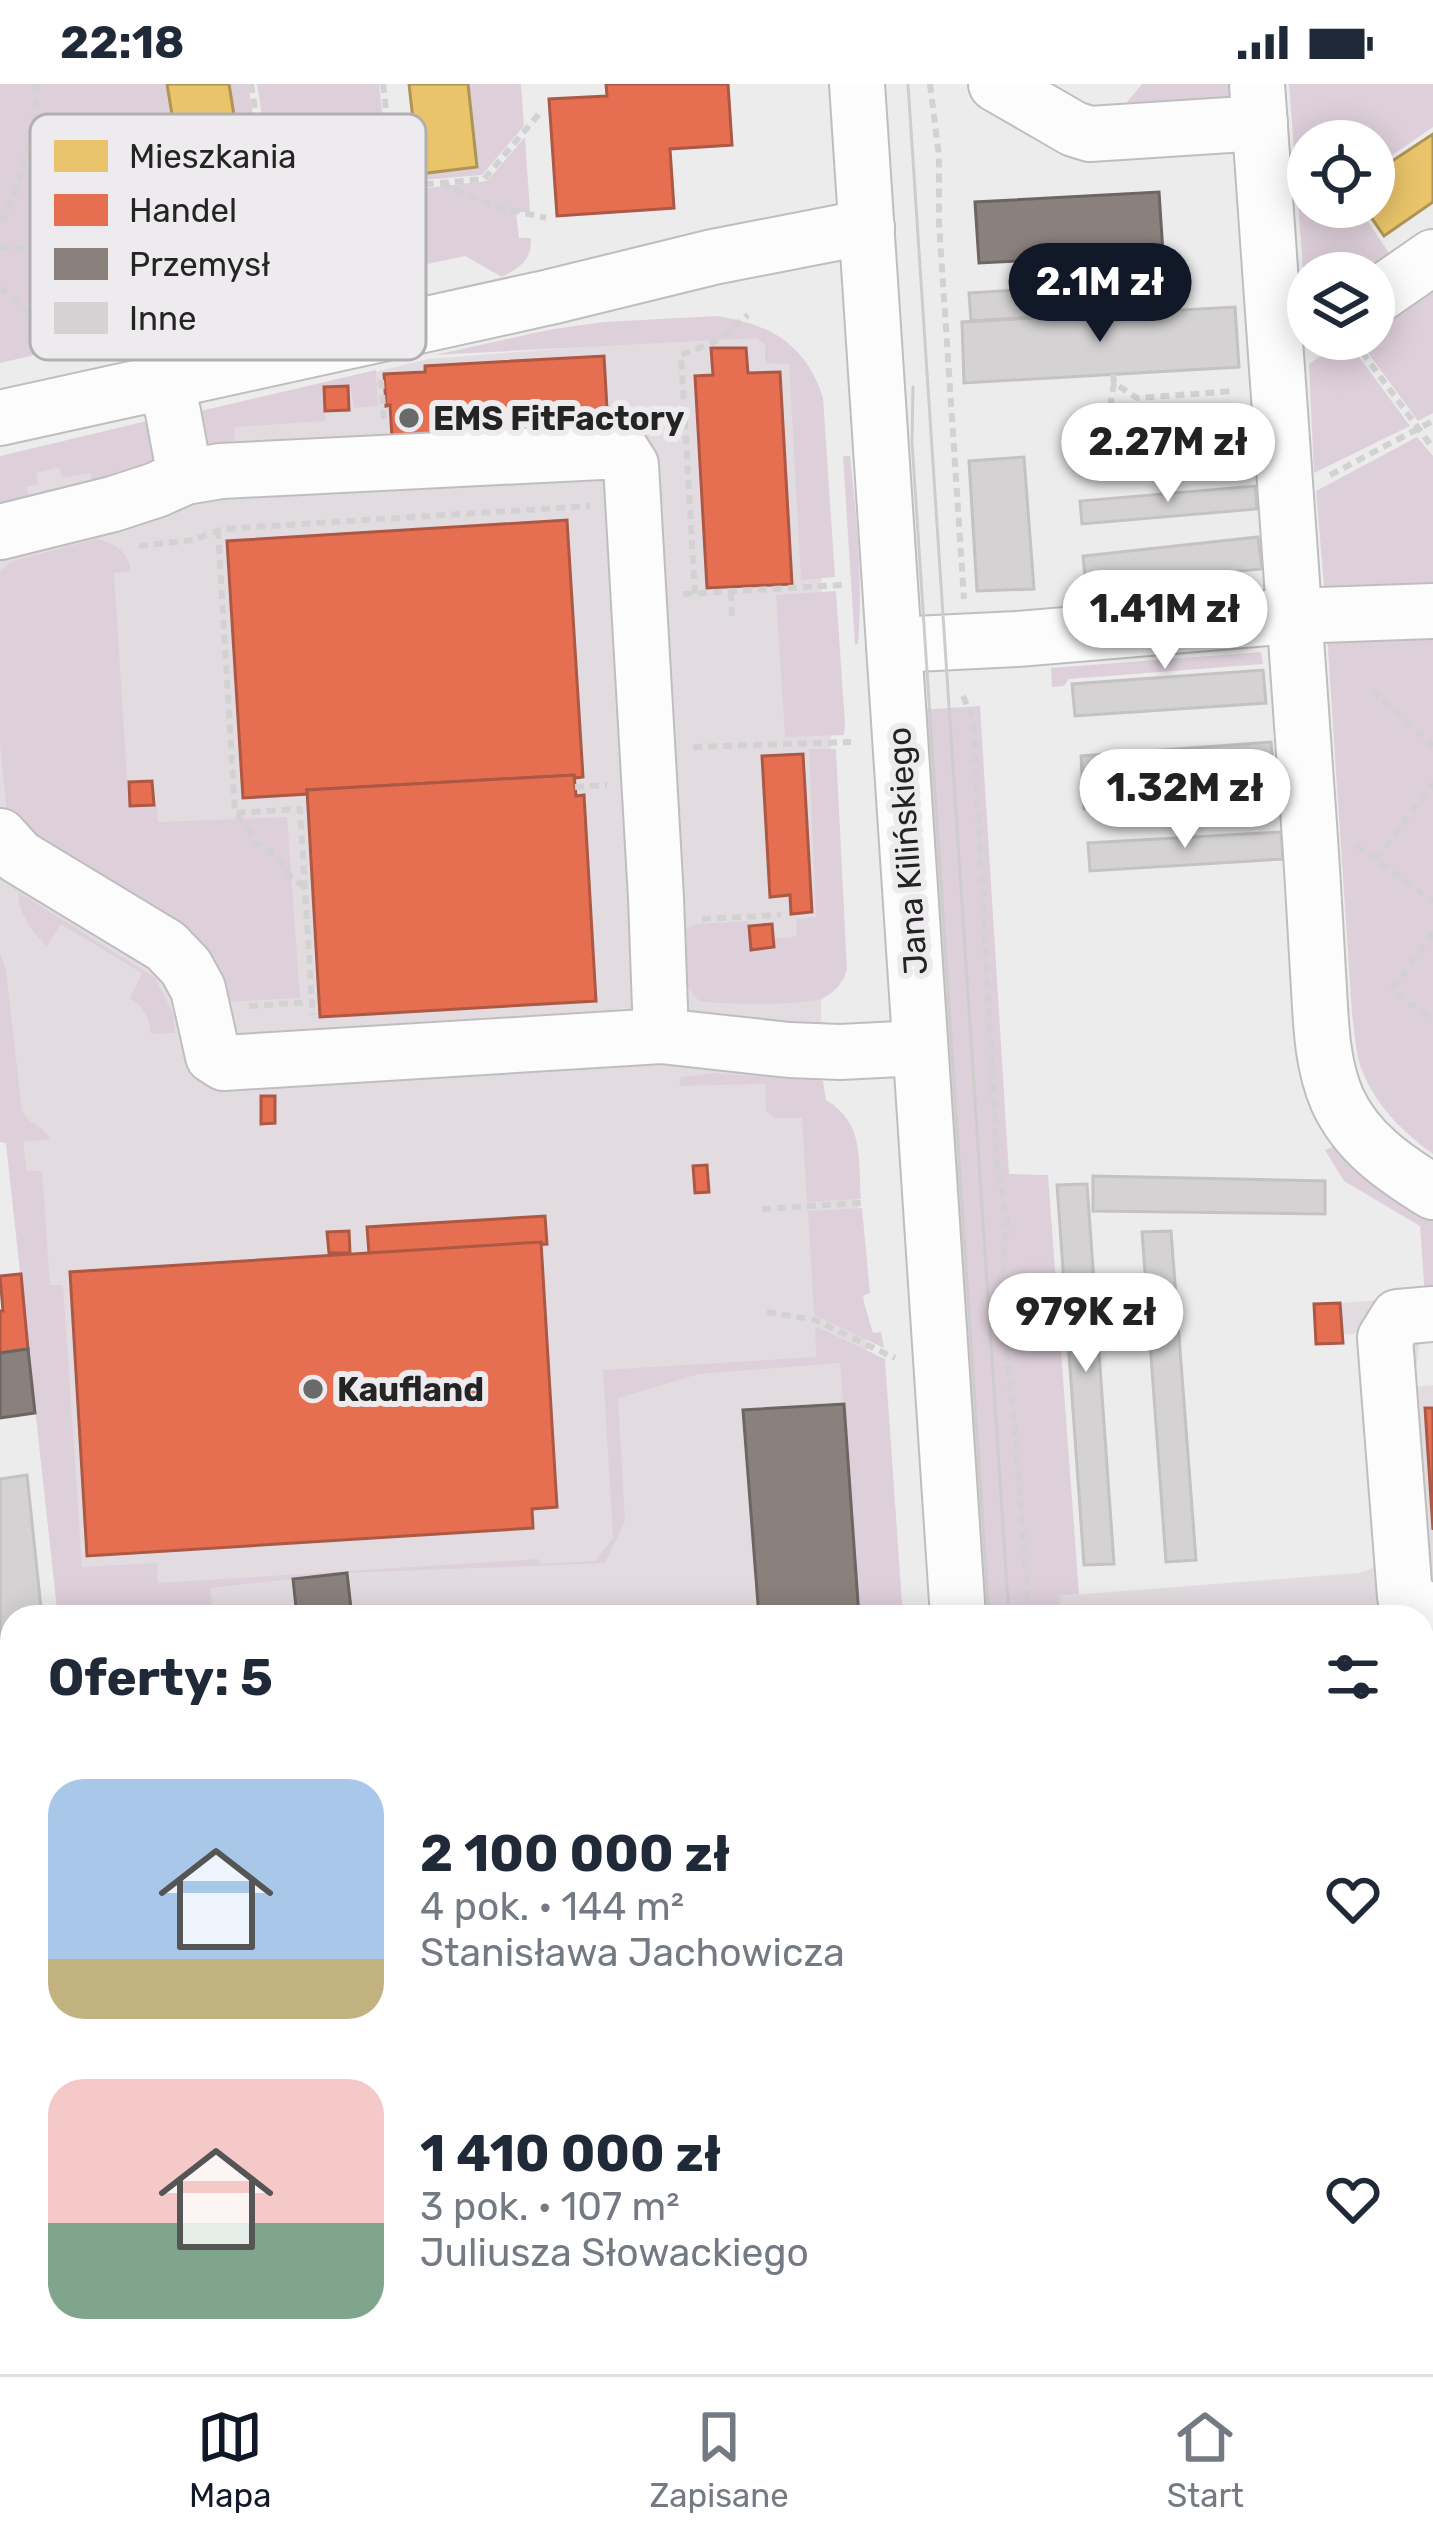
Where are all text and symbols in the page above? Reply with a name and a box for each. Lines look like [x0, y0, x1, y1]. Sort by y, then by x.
text: 22:18 [60, 16, 184, 69]
legend [30, 114, 426, 360]
map controls [1287, 120, 1395, 360]
button: locate [1287, 120, 1395, 228]
text: Mieszkania [129, 137, 296, 176]
text: Handel [129, 191, 237, 230]
pin: 2.1M zł [989, 243, 1211, 345]
text: Przemysł [129, 245, 270, 284]
button: layers [1287, 252, 1395, 360]
text: 2.1M zł [1036, 259, 1164, 305]
text: Inne [129, 299, 197, 338]
place label: EMS FitFactory [433, 399, 685, 438]
pin: 2.27M zł [1044, 403, 1292, 505]
marker: EMS FitFactory [396, 405, 422, 431]
text: 2.27M zł [1088, 419, 1248, 465]
pin: 1.41M zł [1041, 570, 1289, 672]
text: 1.41M zł [1090, 586, 1240, 632]
street label: Jana Kilińskiego [879, 726, 935, 976]
pin: 1.32M zł [1061, 749, 1309, 851]
text: 1.32M zł [1106, 765, 1264, 811]
pin: 979K zł [975, 1273, 1197, 1375]
text: 979K zł [1015, 1289, 1157, 1335]
place label: Kaufland [337, 1370, 484, 1409]
marker: Kaufland [300, 1376, 326, 1402]
icon: filters [1320, 1644, 1386, 1710]
text: Oferty: 5 [48, 1647, 273, 1708]
text: 2 100 000 zł [420, 1823, 730, 1884]
icon: home [144, 1827, 288, 1971]
icon: heart [1320, 1866, 1386, 1932]
text: 4 pok. · 144 m² [420, 1884, 684, 1930]
text: Stanisława Jachowicza [420, 1930, 845, 1976]
text: 1 410 000 zł [420, 2123, 721, 2184]
icon: home [144, 2127, 288, 2271]
icon: heart [1320, 2166, 1386, 2232]
text: 3 pok. · 107 m² [420, 2184, 680, 2230]
text: Juliusza Słowackiego [420, 2230, 809, 2276]
tab: Mapa [189, 2404, 271, 2515]
tab: Zapisane [650, 2404, 789, 2515]
tab: Start [1167, 2404, 1244, 2515]

